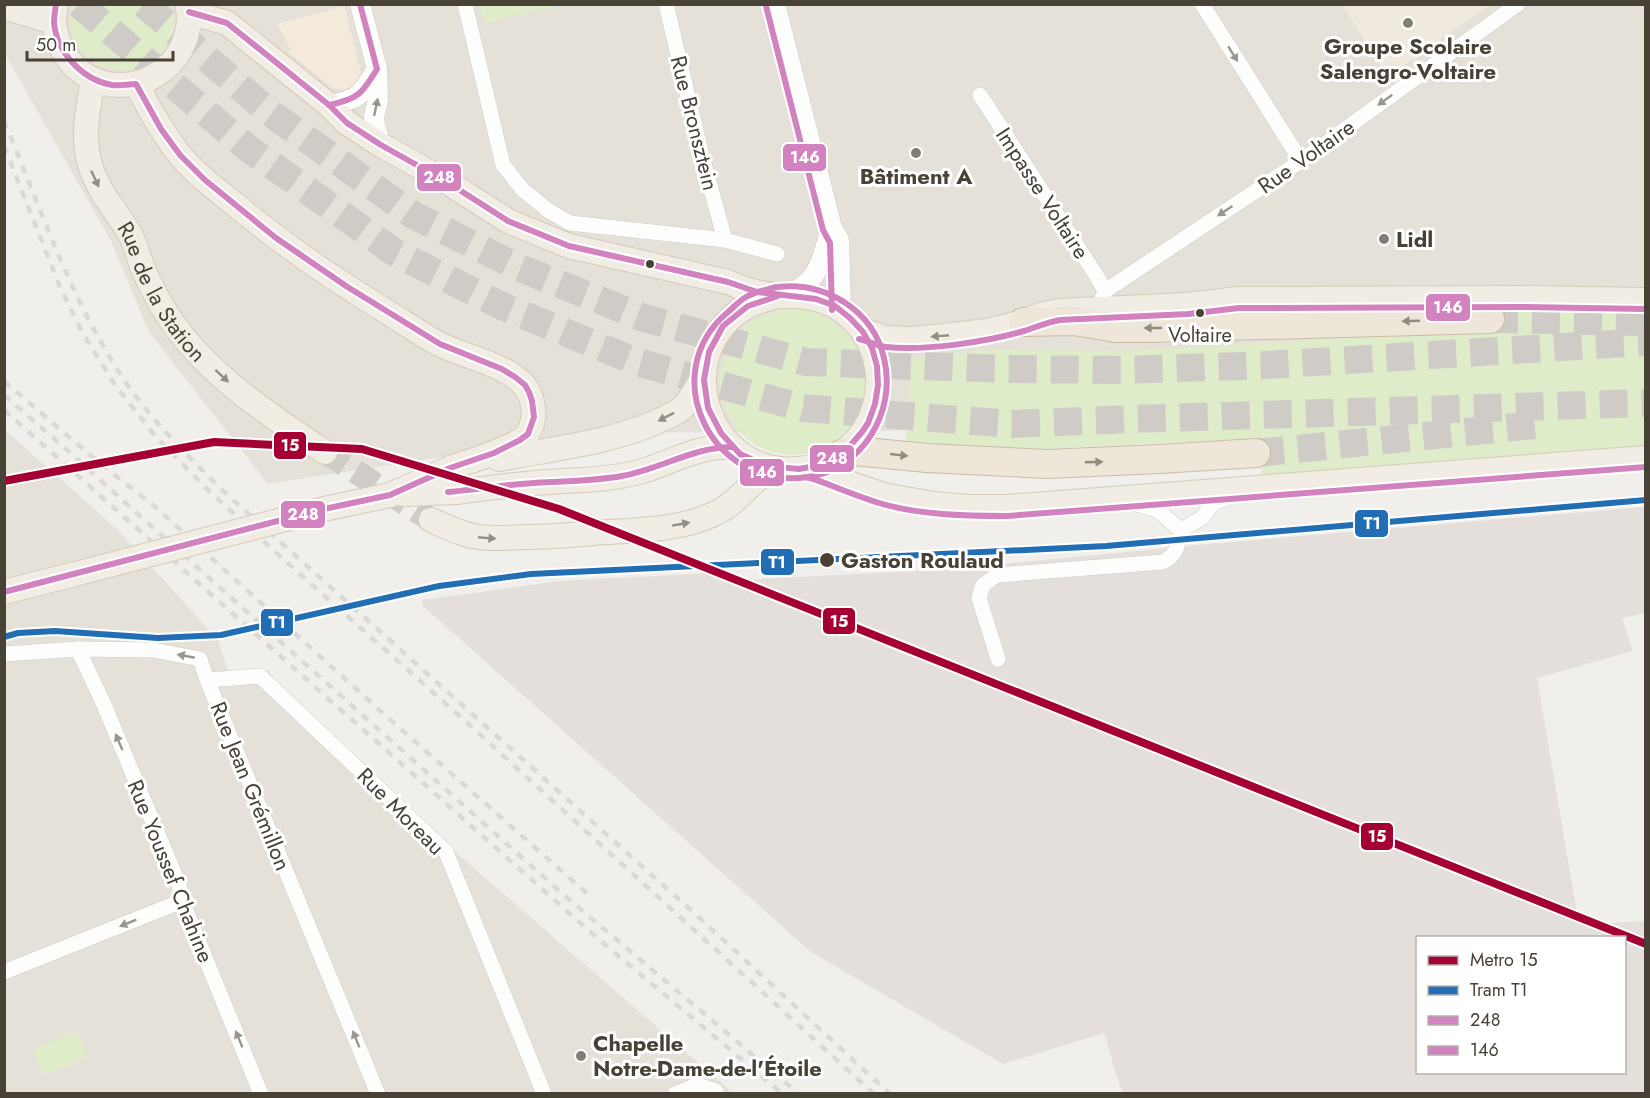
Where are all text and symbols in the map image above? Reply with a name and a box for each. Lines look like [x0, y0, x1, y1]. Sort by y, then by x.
marker: Groupe Scolaire Salengro-Voltaire [1401, 16, 1415, 30]
scale bar [27, 24, 172, 62]
place label: Groupe Scolaire Salengro-Voltaire [1320, 30, 1496, 87]
text: 50 m [36, 32, 76, 58]
one-way arrow [1227, 46, 1238, 62]
street label: Rue Bronsztein [663, 52, 727, 194]
one-way arrow [1378, 94, 1394, 106]
one-way arrow [372, 98, 381, 117]
street label: Rue Voltaire [1251, 111, 1361, 201]
street label: Impasse Voltaire [988, 121, 1098, 265]
line badge: 146 [782, 143, 827, 172]
text: 146 [790, 146, 820, 169]
marker: Bâtiment A [909, 146, 923, 160]
place label: Bâtiment A [860, 160, 973, 192]
line badge: 248 [416, 163, 462, 192]
text: 248 [423, 166, 455, 189]
one-way arrow [91, 170, 100, 187]
one-way arrow [1217, 205, 1233, 216]
street label: Rue de la Station [110, 215, 214, 369]
place label: Lidl [1396, 223, 1433, 255]
marker: Lidl [1377, 232, 1391, 246]
unlabelled marker [644, 258, 656, 270]
line badge: 146 [1425, 293, 1471, 322]
text: 146 [1433, 296, 1463, 319]
marker: Voltaire [1194, 307, 1206, 319]
one-way arrow [1401, 316, 1420, 326]
place label: Voltaire [1168, 321, 1232, 350]
one-way arrow [1143, 323, 1162, 333]
one-way arrow [930, 331, 949, 341]
one-way arrow [214, 369, 229, 382]
one-way arrow [658, 412, 675, 422]
line badge: 15 [273, 431, 307, 460]
text: 15 [281, 434, 299, 457]
line badge: 248 [809, 444, 855, 473]
text: 248 [816, 447, 848, 470]
one-way arrow [890, 450, 909, 460]
one-way arrow [1084, 457, 1103, 467]
line badge: 146 [739, 458, 785, 487]
text: 146 [747, 461, 777, 484]
line badge: 248 [280, 500, 326, 529]
text: 248 [287, 503, 319, 526]
line badge: T1 [1354, 509, 1389, 538]
text: T1 [1363, 512, 1381, 535]
one-way arrow [671, 519, 690, 528]
one-way arrow [477, 533, 496, 542]
place label: Gaston Roulaud [841, 544, 1004, 576]
line badge: T1 [760, 548, 795, 576]
text: T1 [768, 551, 786, 574]
marker: Gaston Roulaud [818, 551, 836, 569]
line badge: 15 [822, 607, 856, 635]
line badge: T1 [260, 608, 294, 637]
text: 15 [830, 610, 848, 633]
text: T1 [268, 611, 286, 634]
one-way arrow [176, 651, 195, 660]
street label: Rue Jean Grémillon [203, 697, 299, 875]
one-way arrow [114, 733, 123, 751]
street label: Rue Moreau [350, 760, 452, 862]
street label: Rue Youssef Chahine [120, 775, 222, 967]
line badge: 15 [1360, 822, 1394, 851]
text: 15 [1368, 825, 1386, 848]
one-way arrow [119, 919, 137, 928]
legend [1416, 936, 1626, 1074]
text: Metro 15 [1470, 947, 1538, 973]
text: Tram T1 [1470, 977, 1528, 1003]
text: 248 [1470, 1007, 1501, 1033]
place label: Chapelle Notre-Dame-de-l'Étoile [593, 1027, 822, 1084]
one-way arrow [234, 1030, 244, 1048]
one-way arrow [351, 1030, 361, 1048]
text: 146 [1470, 1037, 1499, 1063]
marker: Chapelle Notre-Dame-de-l'Étoile [574, 1049, 588, 1063]

